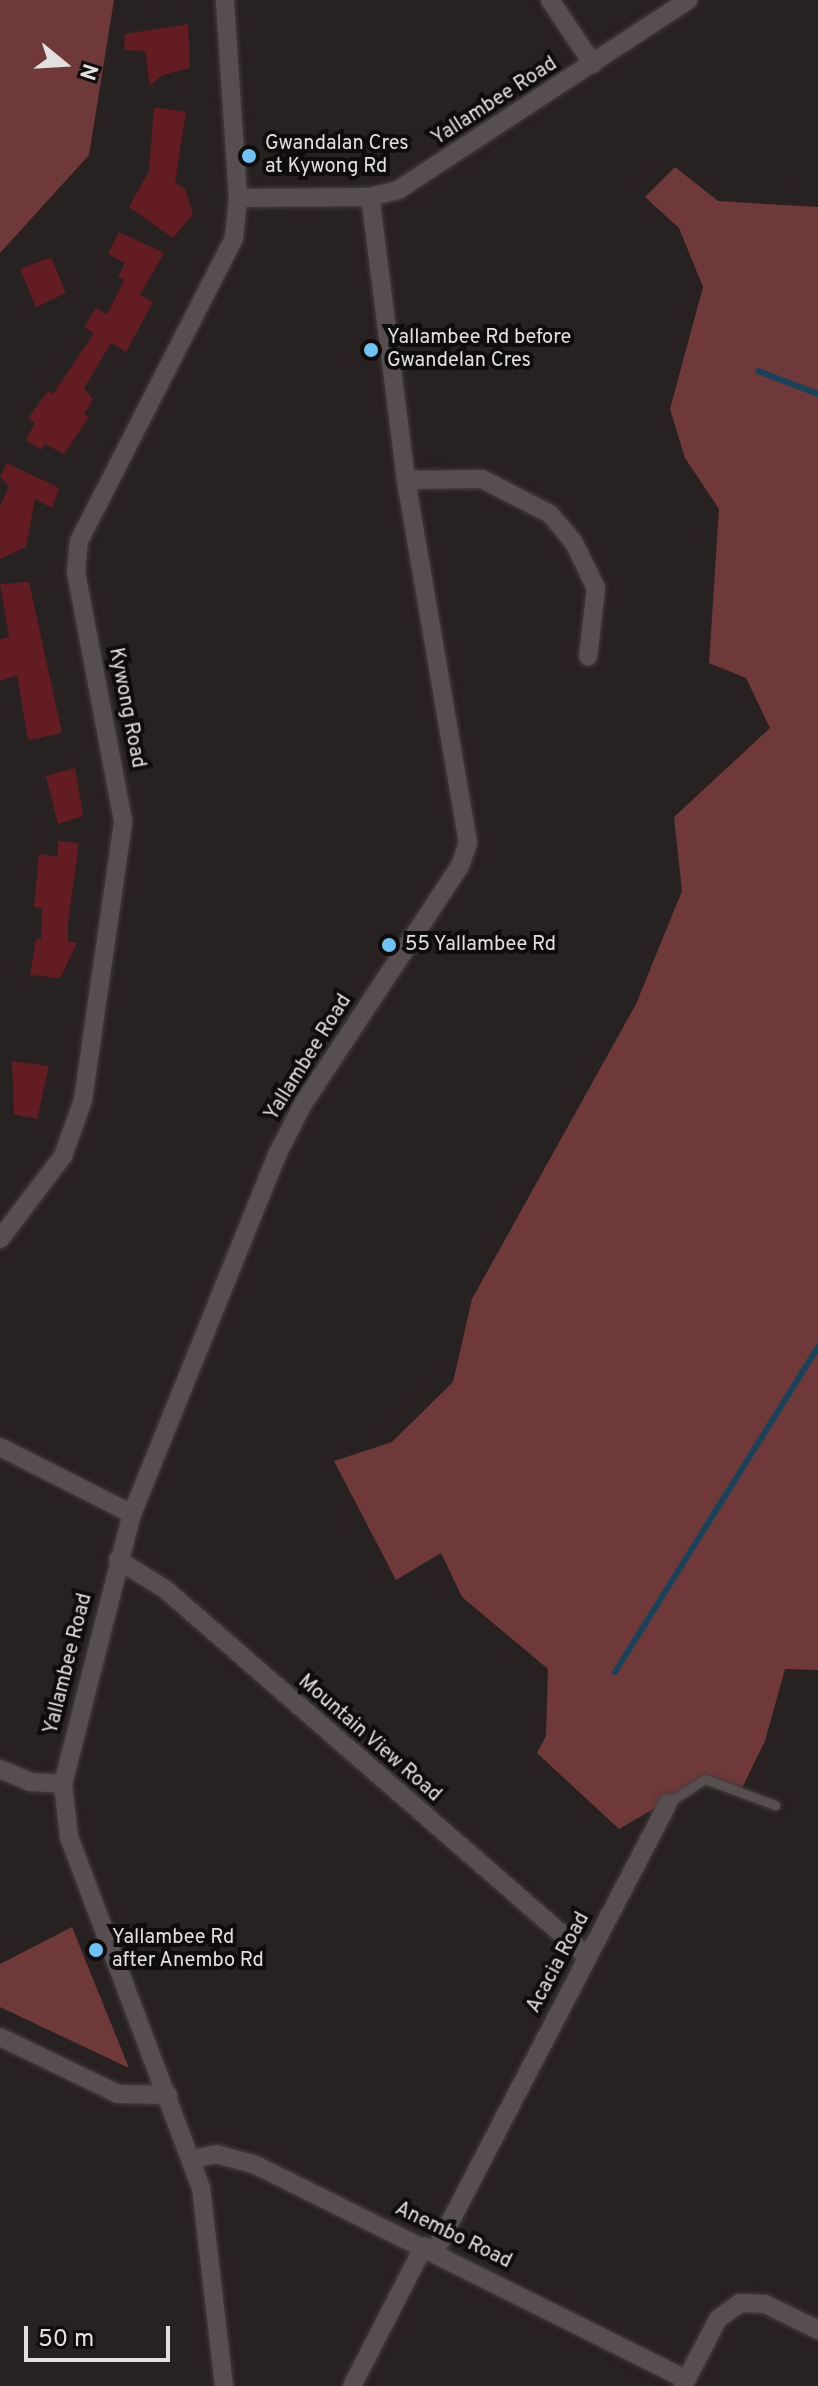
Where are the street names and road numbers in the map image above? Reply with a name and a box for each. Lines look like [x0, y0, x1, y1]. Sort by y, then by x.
street label: Yallambee Road [428, 53, 562, 151]
street label: Kywong Road [103, 646, 149, 770]
street label: Yallambee Road [261, 990, 357, 1126]
street label: Yallambee Road [40, 1591, 98, 1737]
street label: Mountain View Road [292, 1670, 446, 1808]
street label: Acacia Road [522, 1909, 596, 2017]
street label: Anembo Road [391, 2197, 515, 2275]

